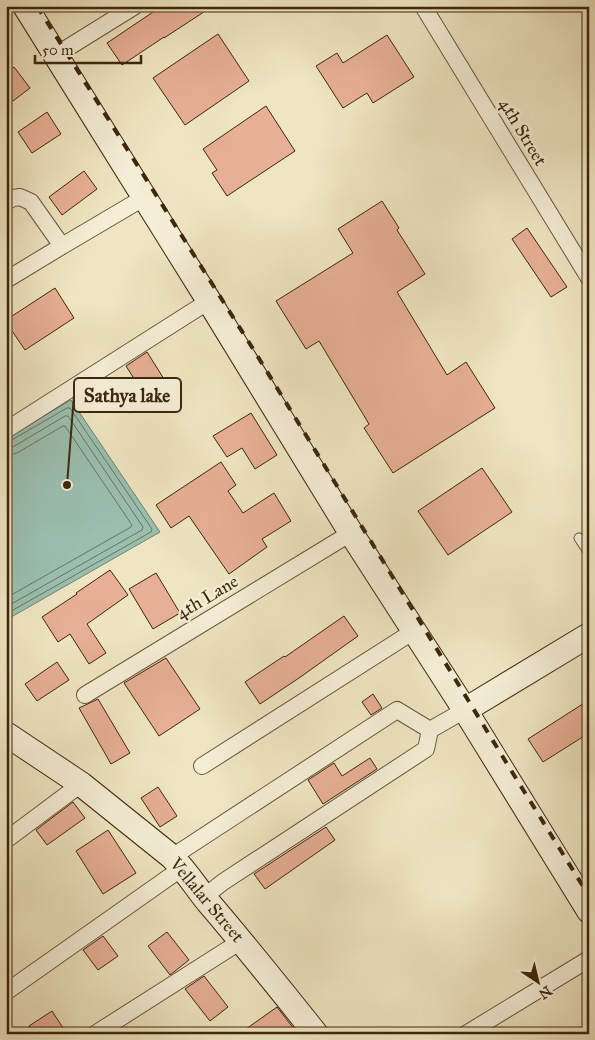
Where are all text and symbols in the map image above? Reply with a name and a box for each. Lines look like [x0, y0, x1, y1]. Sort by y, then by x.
scale bar [35, 32, 141, 64]
text: 50 m [42, 41, 74, 59]
street label: 4th Street [494, 94, 552, 170]
callout: Sathya lake [74, 378, 181, 412]
text: Sathya lake [84, 384, 170, 408]
street label: 4th Lane [172, 570, 242, 624]
street label: Vellalar Street [165, 852, 249, 947]
north arrow [512, 958, 562, 1008]
text: N [535, 982, 555, 1003]

